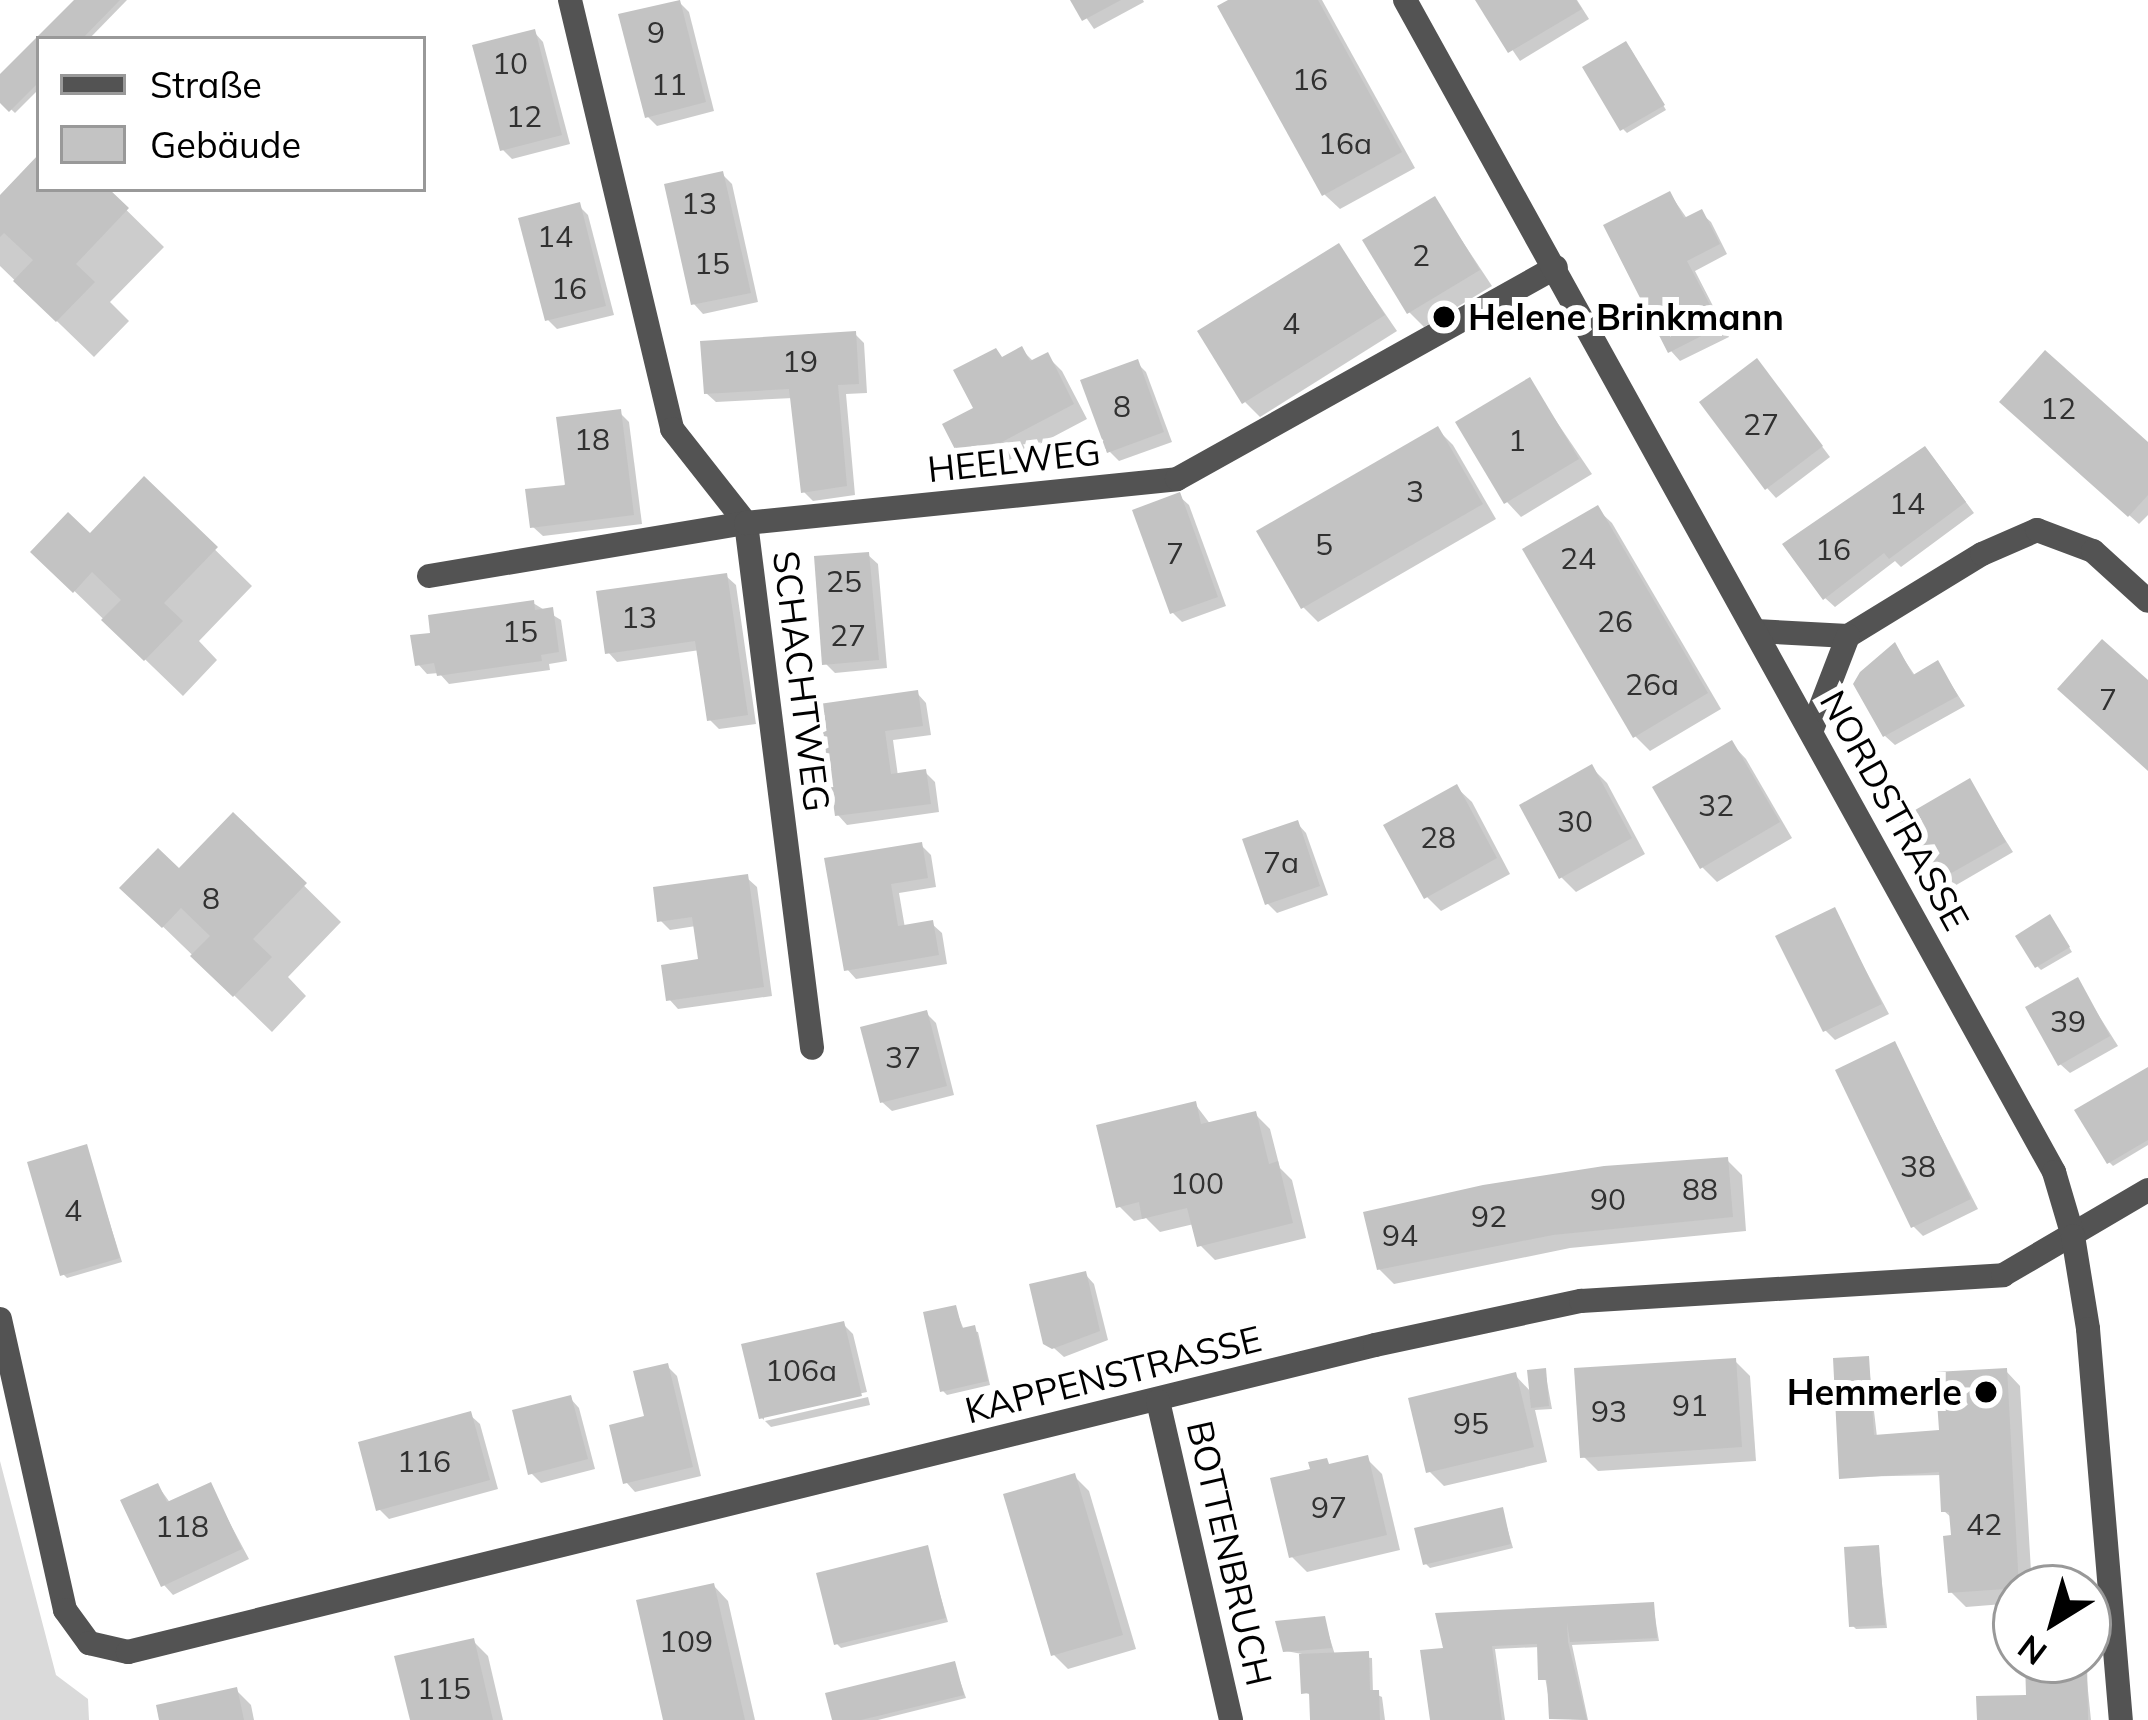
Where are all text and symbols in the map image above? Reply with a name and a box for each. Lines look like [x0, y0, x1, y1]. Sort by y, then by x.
house number: 9 [647, 14, 665, 50]
legend [36, 36, 426, 192]
house number: 10 [492, 45, 528, 81]
house number: 16 [1292, 61, 1328, 97]
text: Straße [150, 62, 262, 107]
house number: 11 [651, 66, 687, 102]
house number: 12 [506, 98, 542, 134]
text: Gebäude [150, 122, 301, 167]
house number: 16a [1318, 125, 1372, 161]
house number: 13 [681, 185, 717, 221]
house number: 14 [537, 218, 573, 254]
house number: 2 [1412, 237, 1430, 273]
house number: 15 [694, 245, 730, 281]
house number: 16 [551, 270, 587, 306]
place label: Helene Brinkmann [1468, 295, 1784, 339]
marker: Helene Brinkmann [1431, 304, 1457, 330]
house number: 4 [1282, 305, 1300, 341]
house number: 19 [782, 343, 818, 379]
house number: 8 [1113, 388, 1131, 424]
house number: 12 [2040, 390, 2076, 426]
house number: 27 [1743, 406, 1779, 442]
house number: 18 [574, 421, 610, 457]
house number: 1 [1508, 422, 1526, 458]
street label: HEELWEG [925, 429, 1103, 491]
house number: 3 [1406, 473, 1424, 509]
house number: 14 [1889, 485, 1925, 521]
house number: 5 [1315, 526, 1333, 562]
house number: 16 [1815, 531, 1851, 567]
house number: 7 [1166, 535, 1184, 571]
house number: 24 [1560, 540, 1596, 576]
street label: SCHACHTWEG [765, 548, 839, 814]
house number: 25 [826, 563, 862, 599]
house number: 13 [621, 599, 657, 635]
house number: 26 [1597, 603, 1633, 639]
house number: 15 [502, 613, 538, 649]
house number: 27 [830, 617, 866, 653]
house number: 26a [1625, 666, 1679, 702]
house number: 7 [2099, 681, 2117, 717]
street label: NORDSTRASSE [1811, 683, 1979, 937]
house number: 32 [1698, 787, 1734, 823]
house number: 30 [1557, 803, 1593, 839]
house number: 28 [1420, 819, 1456, 855]
house number: 7a [1263, 844, 1299, 880]
house number: 8 [202, 880, 220, 916]
house number: 39 [2050, 1003, 2086, 1039]
house number: 37 [885, 1039, 921, 1075]
house number: 38 [1900, 1148, 1936, 1184]
house number: 100 [1170, 1165, 1224, 1201]
house number: 88 [1682, 1171, 1718, 1207]
house number: 90 [1590, 1181, 1626, 1217]
house number: 4 [64, 1192, 82, 1228]
house number: 92 [1471, 1198, 1507, 1234]
house number: 94 [1382, 1217, 1418, 1253]
street label: KAPPENSTRASSE [960, 1316, 1266, 1432]
house number: 106a [765, 1352, 837, 1388]
place label: Hemmerle [1787, 1370, 1962, 1414]
marker: Hemmerle [1973, 1379, 1999, 1405]
house number: 91 [1672, 1387, 1708, 1423]
house number: 93 [1591, 1393, 1627, 1429]
house number: 95 [1453, 1405, 1489, 1441]
street label: BOTTENBRUCH [1179, 1416, 1281, 1690]
house number: 116 [397, 1443, 451, 1479]
house number: 97 [1311, 1489, 1347, 1525]
house number: 42 [1966, 1506, 2002, 1542]
house number: 118 [155, 1508, 209, 1544]
north arrow [1992, 1564, 2112, 1684]
house number: 109 [659, 1623, 713, 1659]
text: N [2010, 1627, 2054, 1675]
house number: 115 [417, 1670, 471, 1706]

